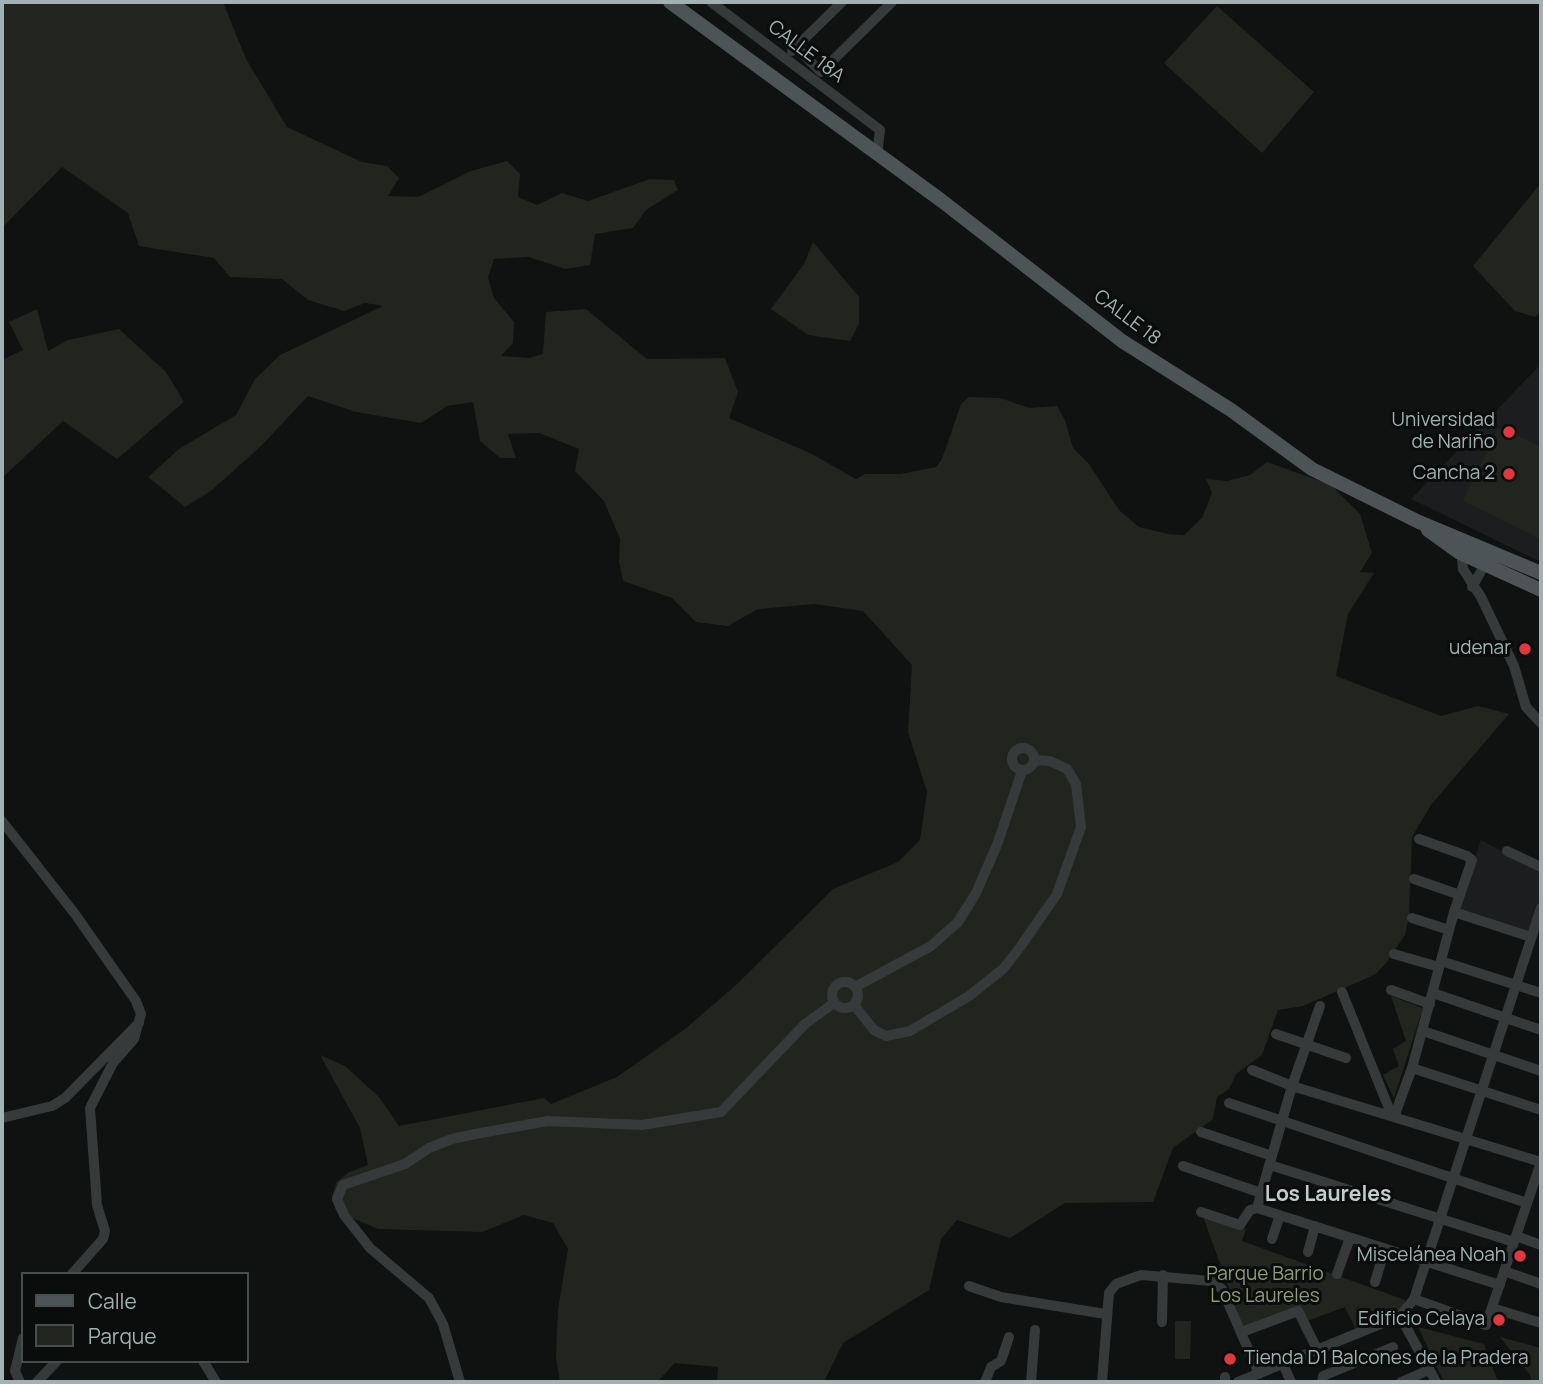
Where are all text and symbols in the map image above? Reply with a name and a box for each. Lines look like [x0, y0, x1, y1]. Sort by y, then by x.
street label: CALLE 18A [763, 16, 849, 88]
street label: CALLE 18 [1089, 286, 1165, 350]
place label: Universidad de Nariño [1392, 410, 1495, 454]
marker: Universidad de Nariño [1501, 424, 1517, 440]
place label: Cancha 2 [1413, 463, 1495, 485]
marker: Cancha 2 [1501, 466, 1517, 482]
place label: udenar [1449, 638, 1511, 660]
marker: udenar [1517, 641, 1533, 657]
district label: Los Laureles [1265, 1182, 1391, 1208]
place label: Miscelánea Noah [1357, 1245, 1506, 1267]
marker: Miscelánea Noah [1512, 1248, 1528, 1264]
park label: Parque Barrio Los Laureles [1206, 1264, 1324, 1308]
legend [21, 1272, 248, 1363]
text: Calle [88, 1287, 137, 1315]
place label: Edificio Celaya [1358, 1309, 1485, 1331]
marker: Edificio Celaya [1491, 1312, 1507, 1328]
text: Parque [88, 1322, 157, 1350]
place label: Tienda D1 Balcones de la Pradera [1244, 1348, 1528, 1370]
marker: Tienda D1 Balcones de la Pradera [1222, 1351, 1238, 1367]

